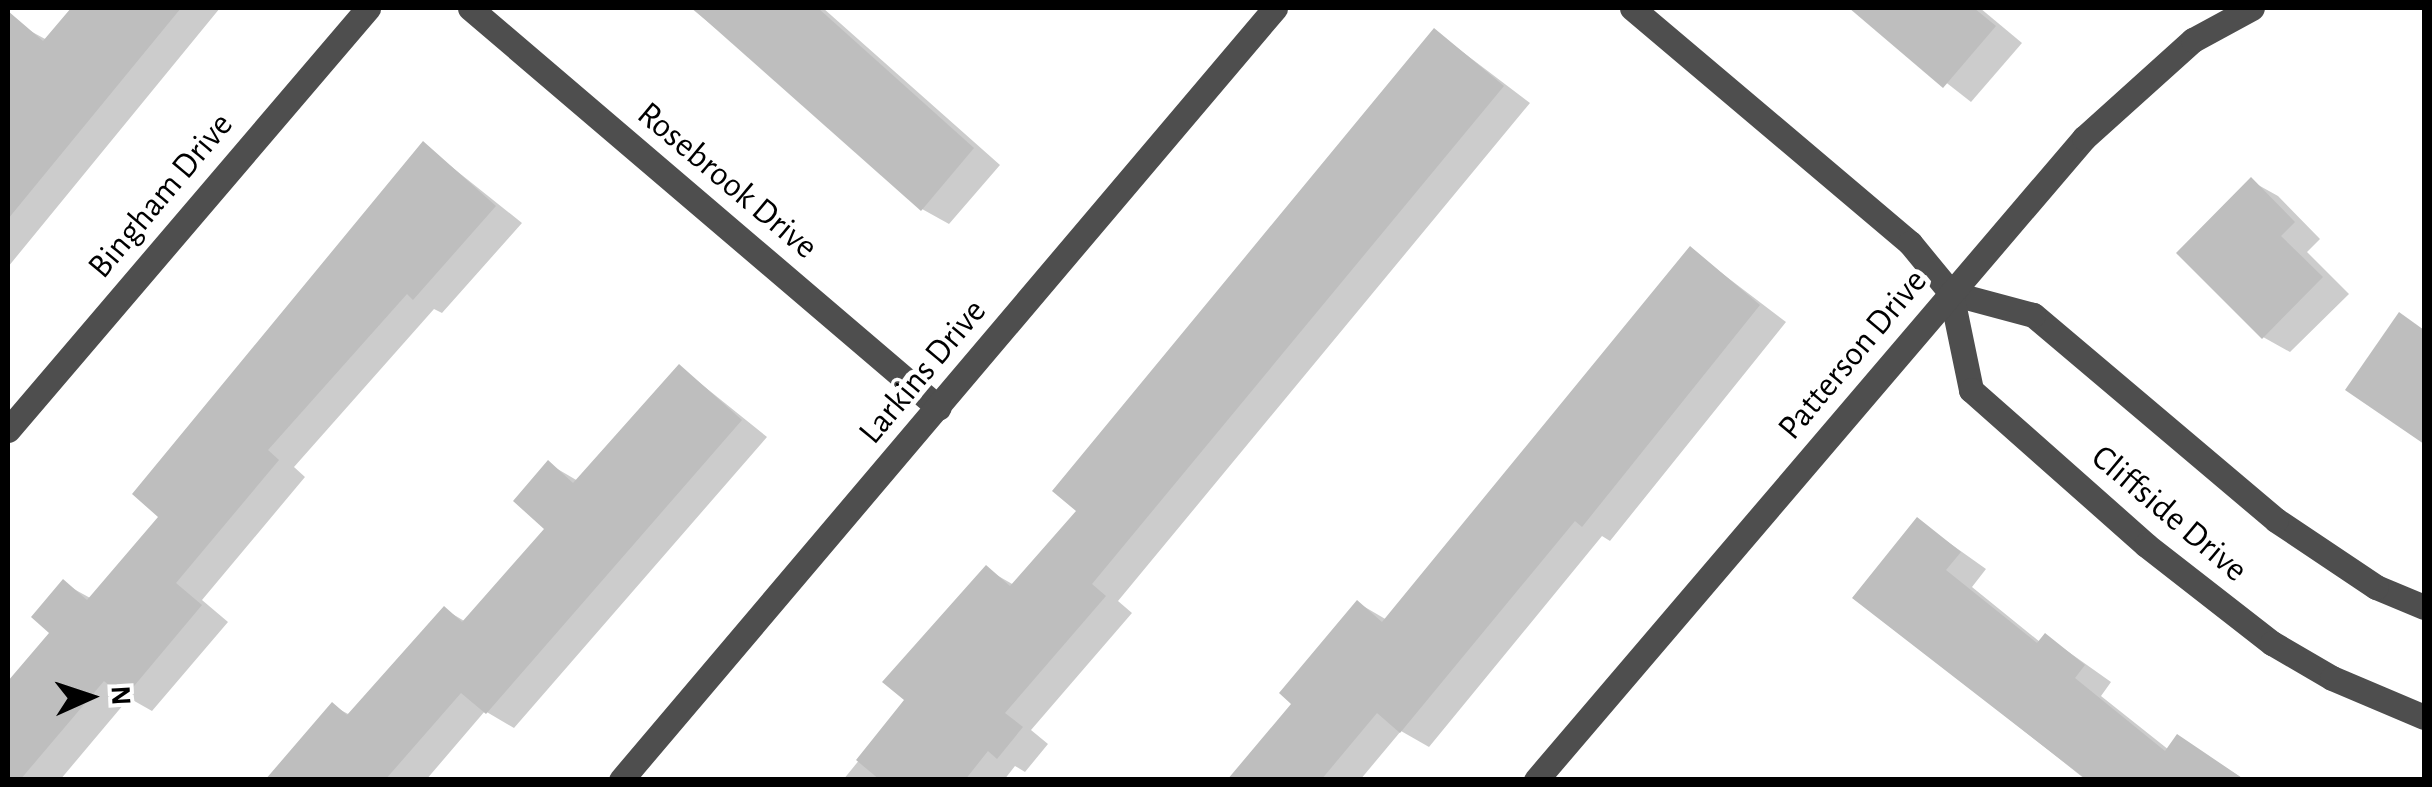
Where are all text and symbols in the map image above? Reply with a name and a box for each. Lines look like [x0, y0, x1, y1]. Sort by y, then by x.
street label: Rosebrook Drive [628, 93, 826, 269]
street label: Bingham Drive [80, 105, 242, 287]
street label: Patterson Drive [1770, 261, 1936, 449]
street label: Larkins Drive [850, 291, 996, 453]
street label: Cliffside Drive [2082, 437, 2256, 591]
north arrow [40, 647, 140, 747]
text: N [105, 685, 134, 706]

